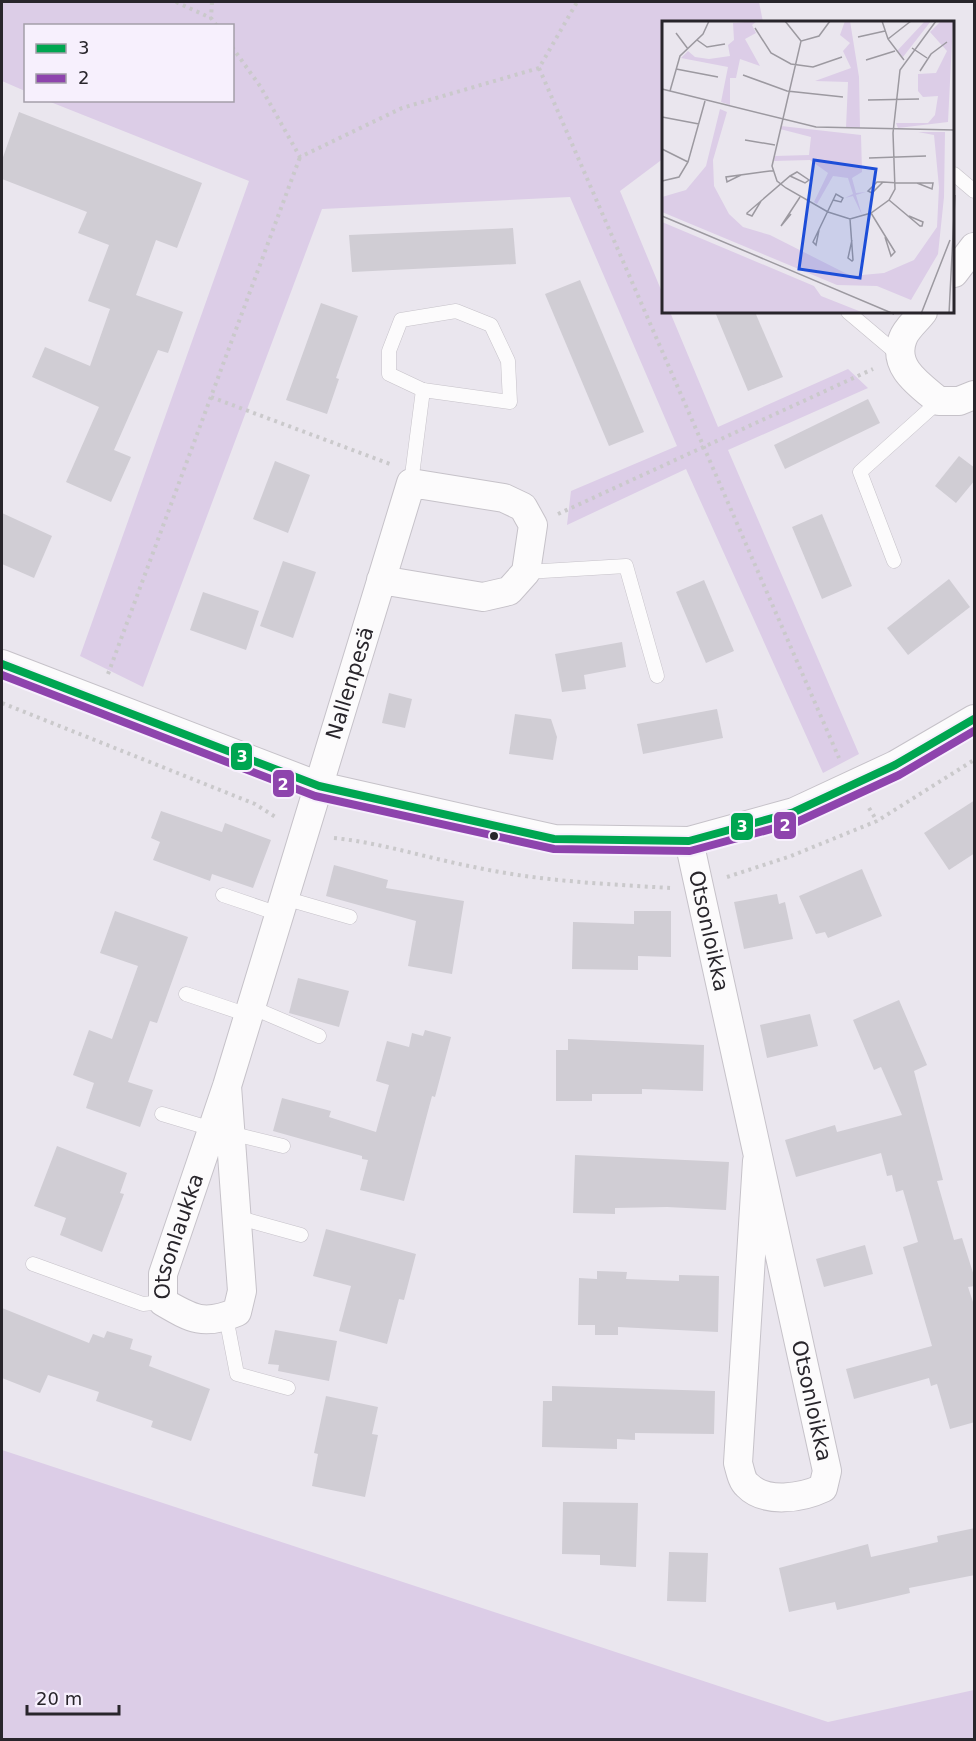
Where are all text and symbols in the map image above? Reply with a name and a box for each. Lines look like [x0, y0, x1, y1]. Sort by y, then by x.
inset map [662, 21, 955, 314]
legend [24, 24, 234, 102]
text: 3 [78, 37, 89, 58]
text: 2 [78, 67, 89, 88]
street label: Nallenpesä [321, 624, 378, 742]
line badge: 3 [230, 742, 253, 771]
text: 3 [236, 747, 248, 766]
line badge: 2 [272, 769, 295, 798]
text: 2 [277, 775, 289, 794]
line badge: 2 [773, 811, 797, 840]
line badge: 3 [730, 812, 754, 841]
text: 2 [779, 816, 791, 835]
text: 3 [736, 817, 748, 836]
unlabelled marker [488, 830, 500, 842]
street label: Otsonloikka [684, 868, 734, 994]
street label: Otsonlaukka [151, 1171, 208, 1300]
street label: Otsonloikka [787, 1338, 837, 1464]
scale bar [27, 1678, 118, 1716]
text: 20 m [36, 1688, 82, 1709]

